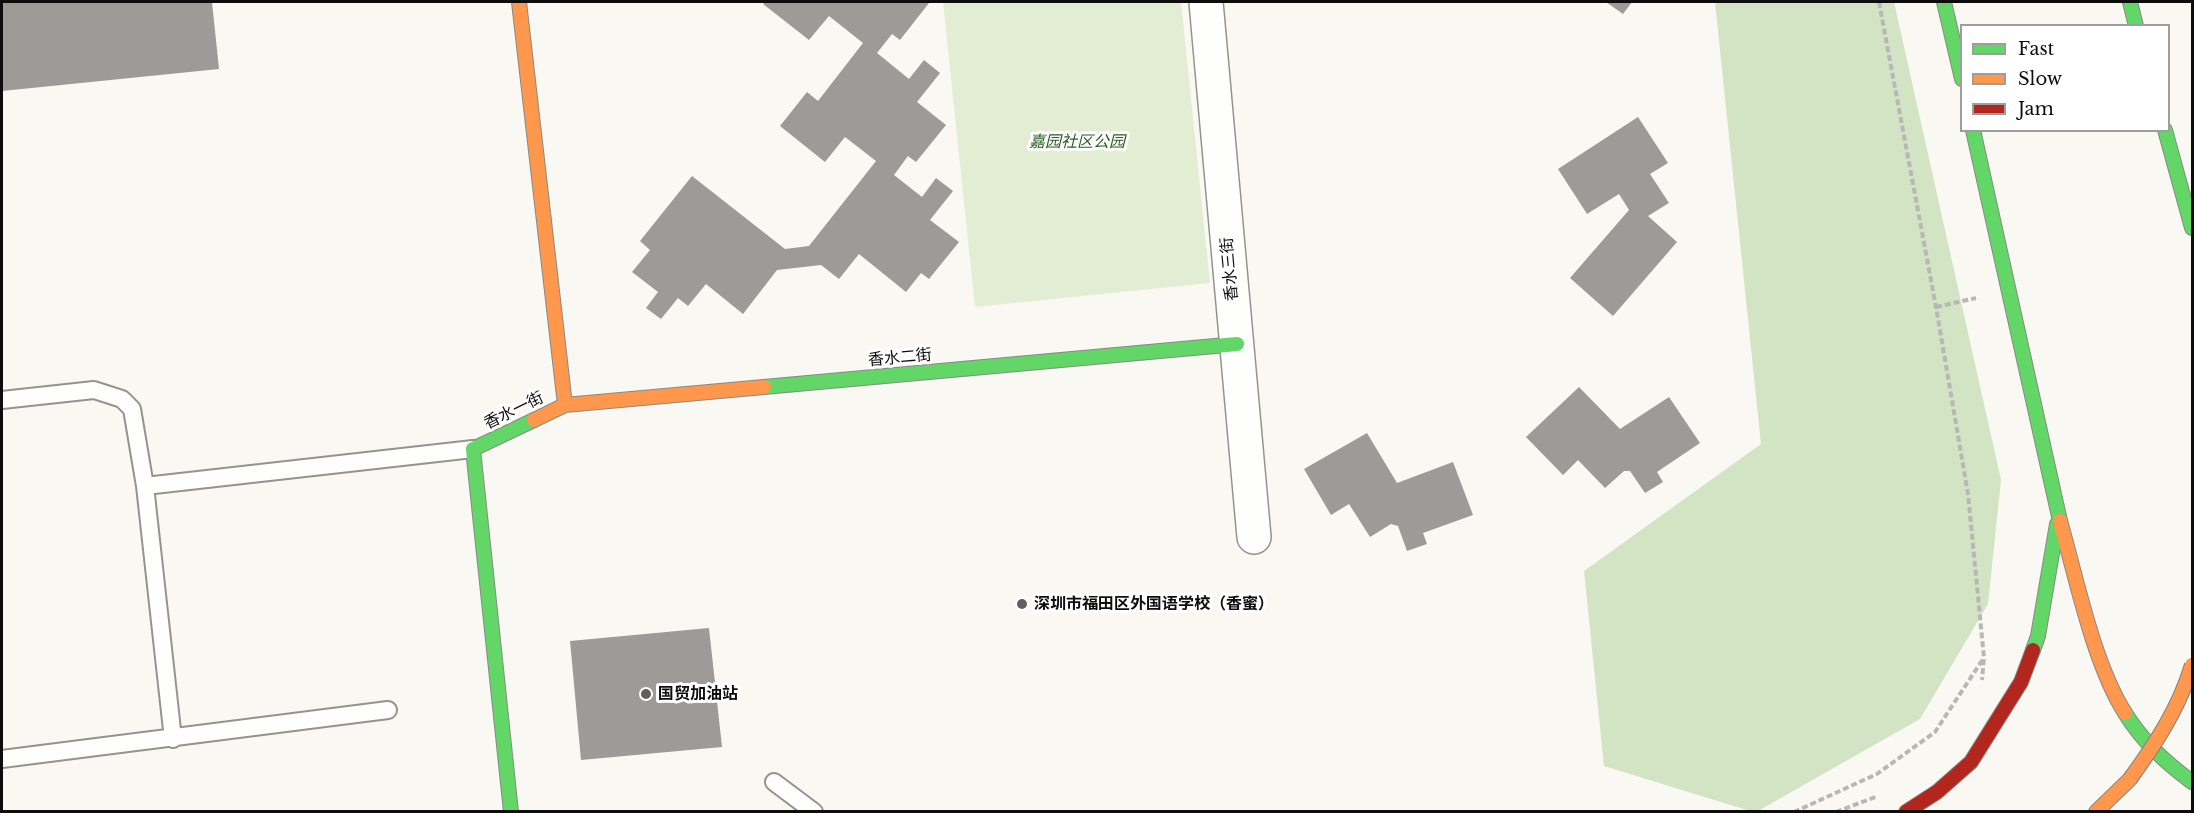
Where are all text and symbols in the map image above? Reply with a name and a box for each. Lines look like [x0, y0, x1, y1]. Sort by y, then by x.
legend [1960, 24, 2170, 132]
text: Fast [2018, 38, 2054, 60]
text: Slow [2018, 68, 2062, 90]
text: Jam [2018, 98, 2054, 120]
park label: 嘉园社区公园 [1029, 132, 1125, 152]
street label: 香水三街 [1218, 236, 1242, 302]
street label: 香水二街 [867, 346, 933, 370]
street label: 香水一街 [481, 388, 547, 434]
place label: 深圳市福田区外国语学校（香蜜） [1034, 594, 1274, 614]
marker: 深圳市福田区外国语学校（香蜜） [1015, 597, 1029, 611]
place label: 国贸加油站 [658, 684, 738, 704]
marker: 国贸加油站 [639, 687, 653, 701]

